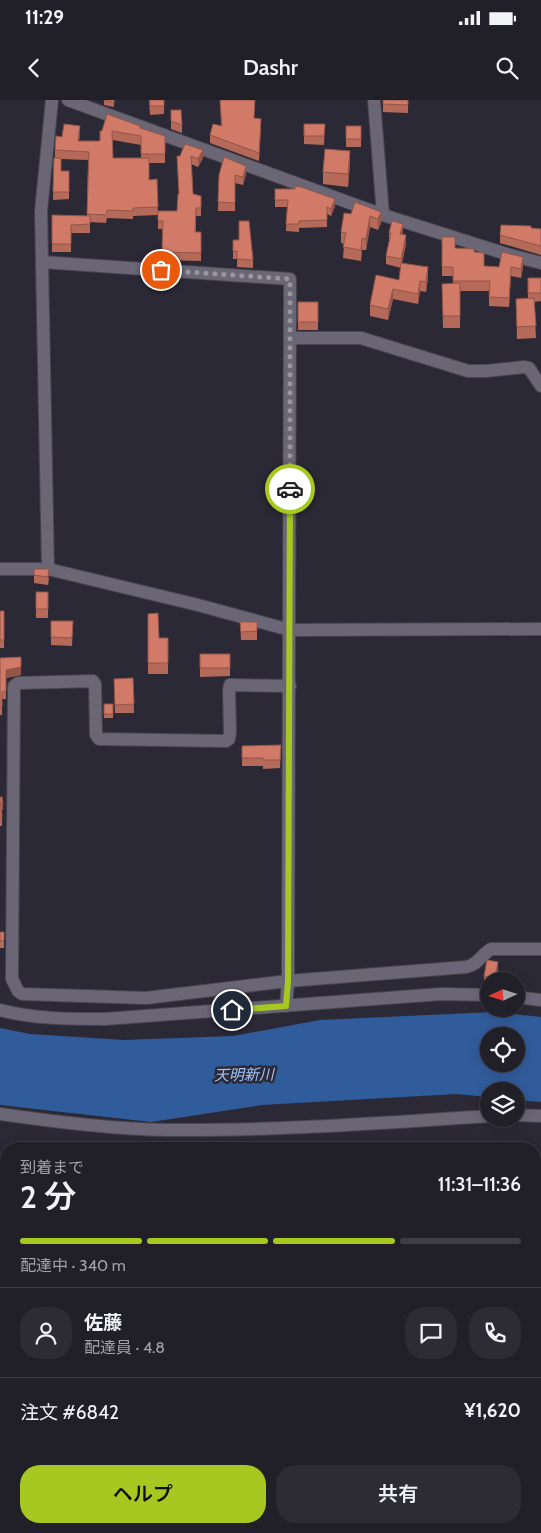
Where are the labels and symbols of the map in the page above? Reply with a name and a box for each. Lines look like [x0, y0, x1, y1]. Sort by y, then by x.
pin [140, 249, 182, 291]
courier [265, 464, 315, 514]
north arrow [480, 972, 525, 1018]
pin [211, 989, 253, 1031]
water label: 天明新川 [214, 1065, 276, 1085]

